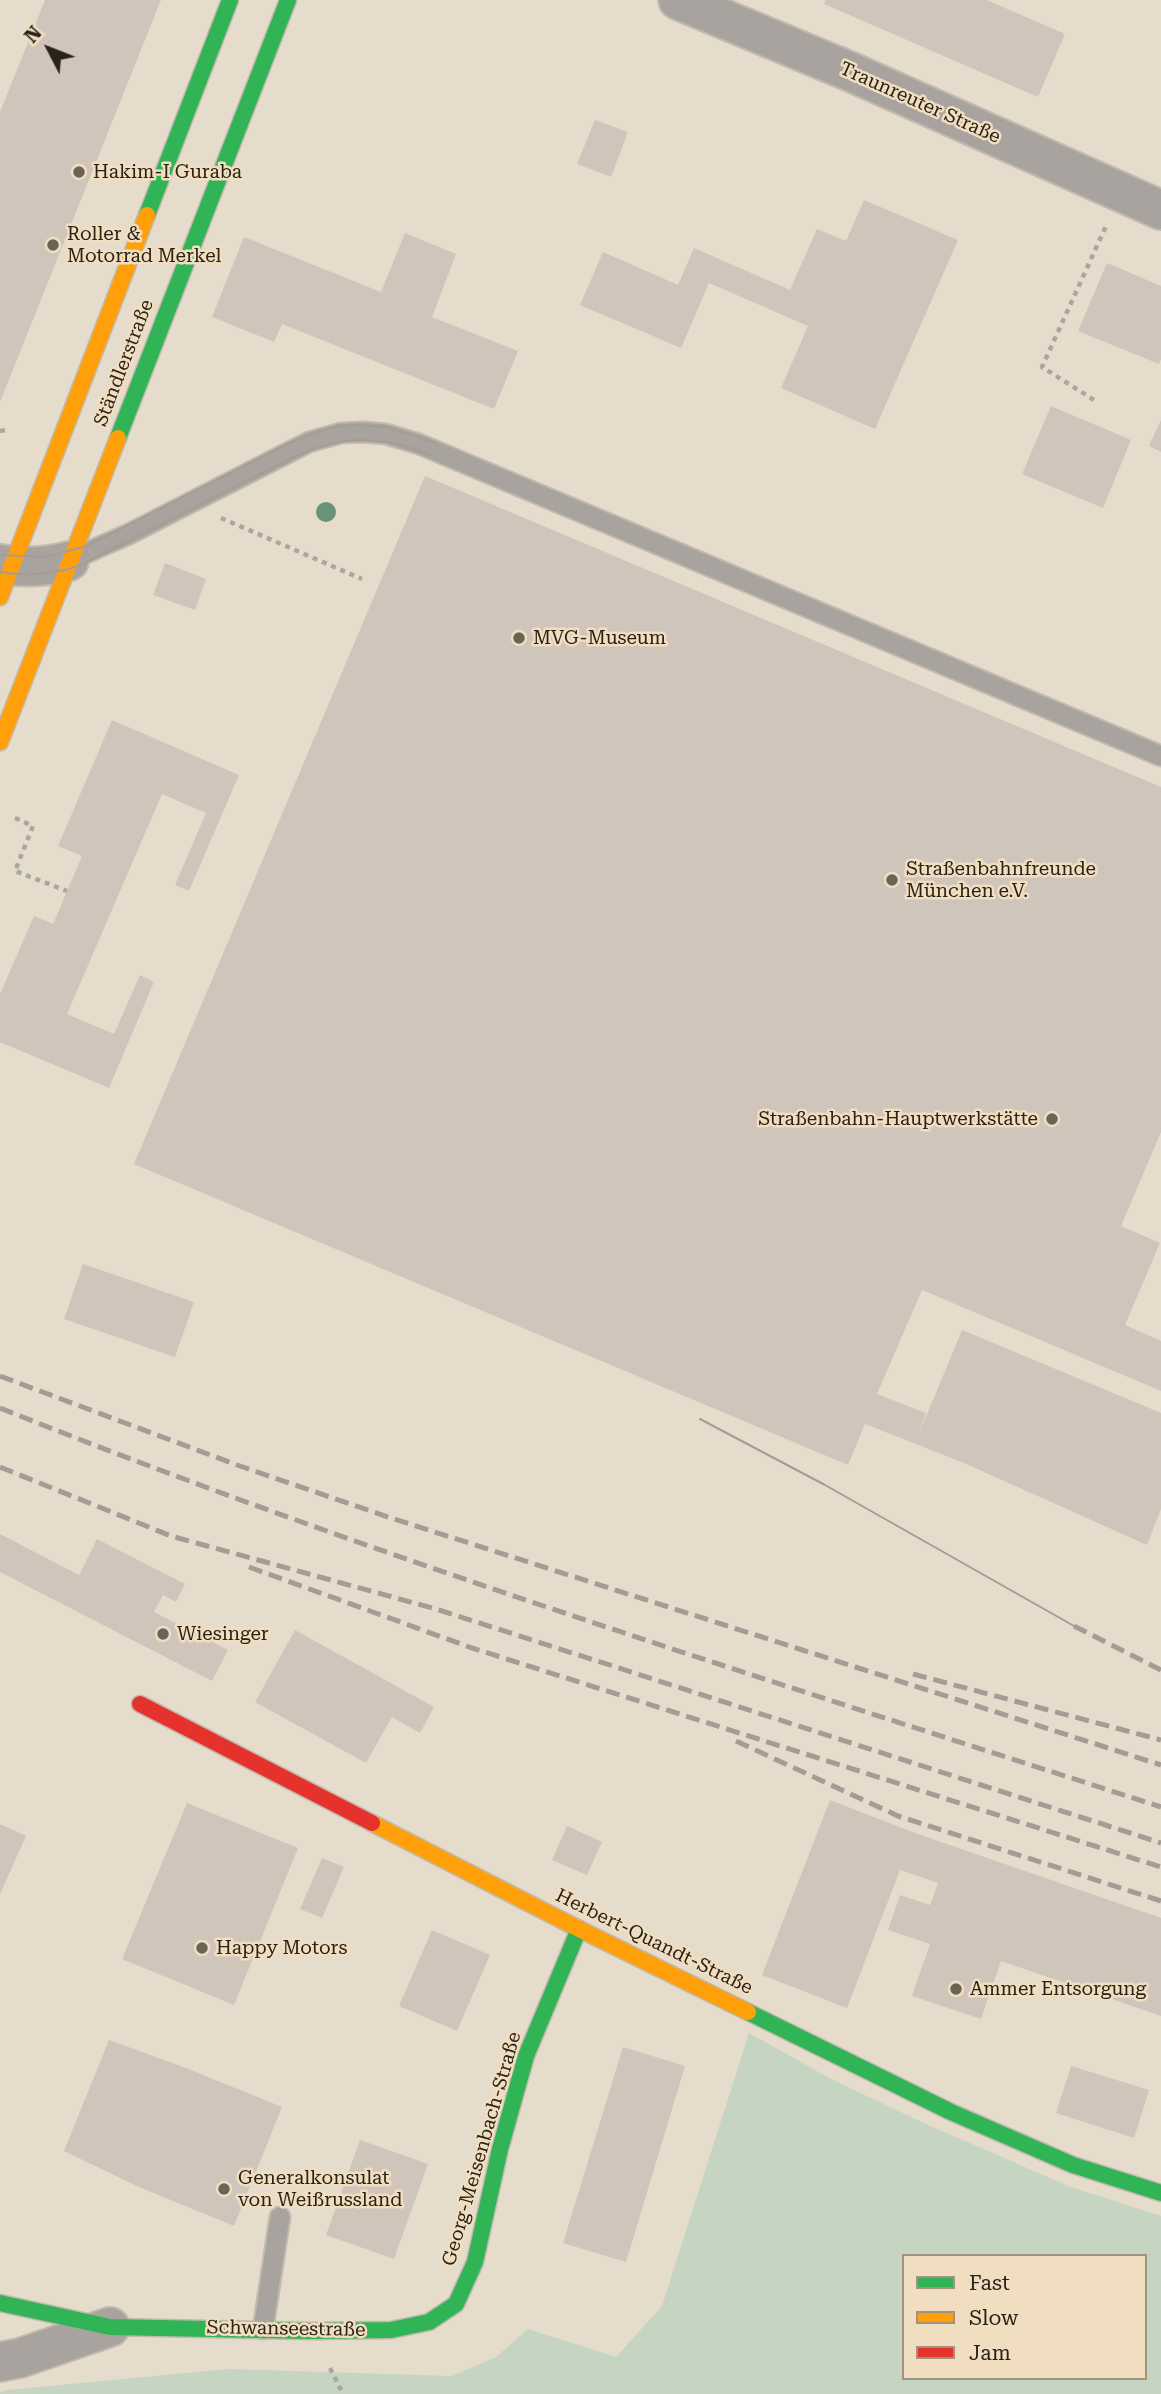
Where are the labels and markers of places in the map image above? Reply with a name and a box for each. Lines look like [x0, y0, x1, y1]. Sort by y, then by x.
place label: Hakim-I Guraba [93, 161, 242, 183]
marker: Hakim-I Guraba [71, 164, 87, 180]
place label: Roller & Motorrad Merkel [67, 223, 221, 267]
marker: Roller & Motorrad Merkel [45, 237, 61, 253]
place label: MVG-Museum [533, 627, 666, 649]
marker: MVG-Museum [511, 630, 527, 646]
place label: Straßenbahnfreunde München e.V. [906, 858, 1096, 902]
marker: Straßenbahnfreunde München e.V. [884, 872, 900, 888]
place label: Straßenbahn-Hauptwerkstätte [758, 1108, 1038, 1130]
marker: Straßenbahn-Hauptwerkstätte [1044, 1111, 1060, 1127]
place label: Wiesinger [177, 1623, 269, 1645]
marker: Wiesinger [155, 1626, 171, 1642]
place label: Happy Motors [216, 1937, 347, 1959]
marker: Happy Motors [194, 1940, 210, 1956]
place label: Ammer Entsorgung [970, 1978, 1146, 2000]
marker: Ammer Entsorgung [948, 1981, 964, 1997]
place label: Generalkonsulat von Weißrussland [238, 2167, 402, 2211]
marker: Generalkonsulat von Weißrussland [216, 2181, 232, 2197]

